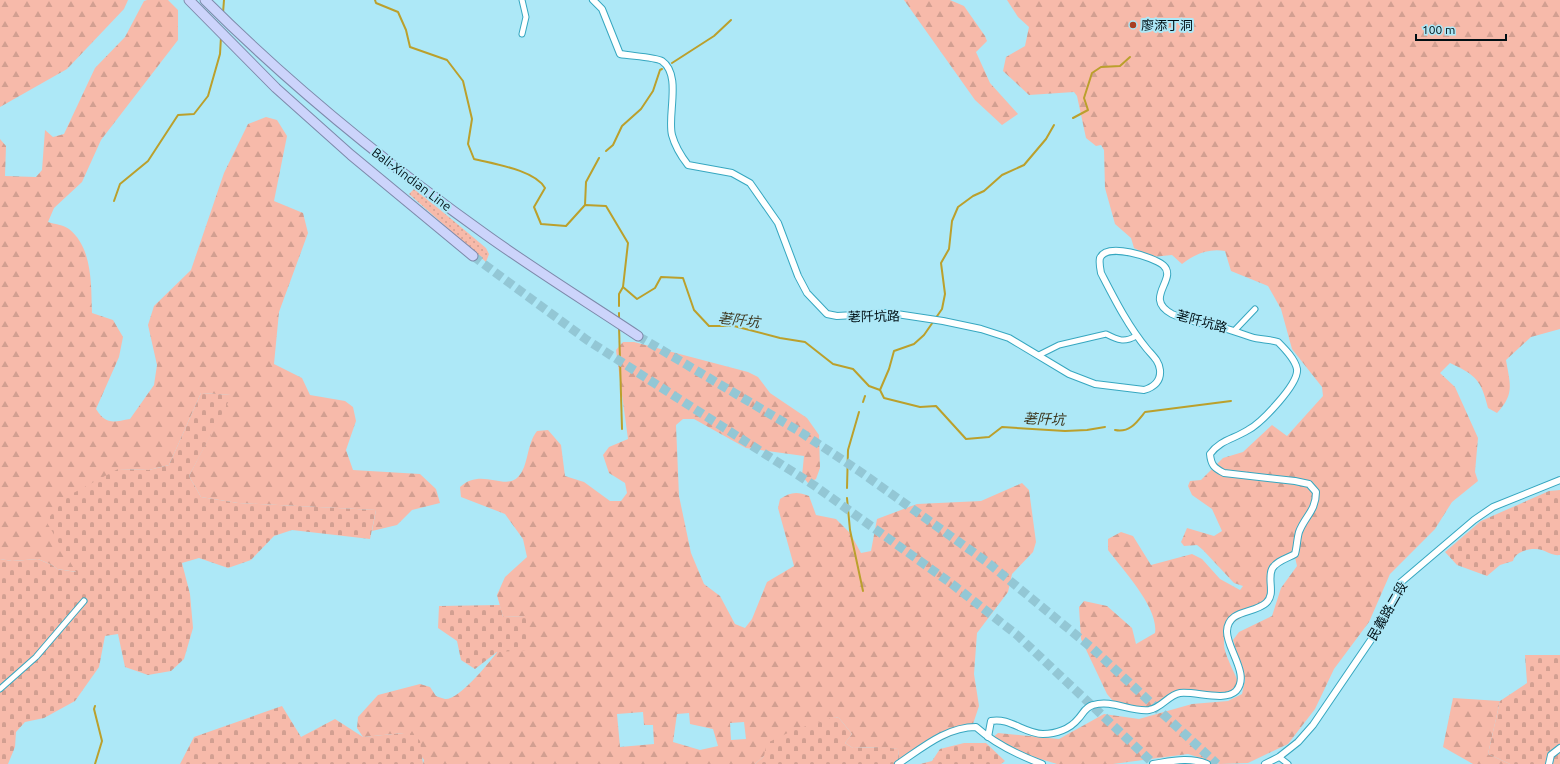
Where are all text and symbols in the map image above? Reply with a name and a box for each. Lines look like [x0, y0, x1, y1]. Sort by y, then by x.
scale bar [1416, 16, 1506, 42]
place label: 廖添丁洞 [1141, 18, 1193, 32]
marker: 廖添丁洞 [1128, 20, 1138, 30]
text: 100 m [1422, 23, 1455, 36]
street label: Bali-Xindian Line [370, 145, 454, 213]
street label: 荖阡坑路 [1175, 308, 1229, 334]
street label: 荖阡坑路 [848, 309, 900, 323]
water label: 荖阡坑 [717, 310, 763, 331]
water label: 荖阡坑 [1023, 410, 1067, 428]
street label: 民義路二段 [1365, 579, 1409, 643]

